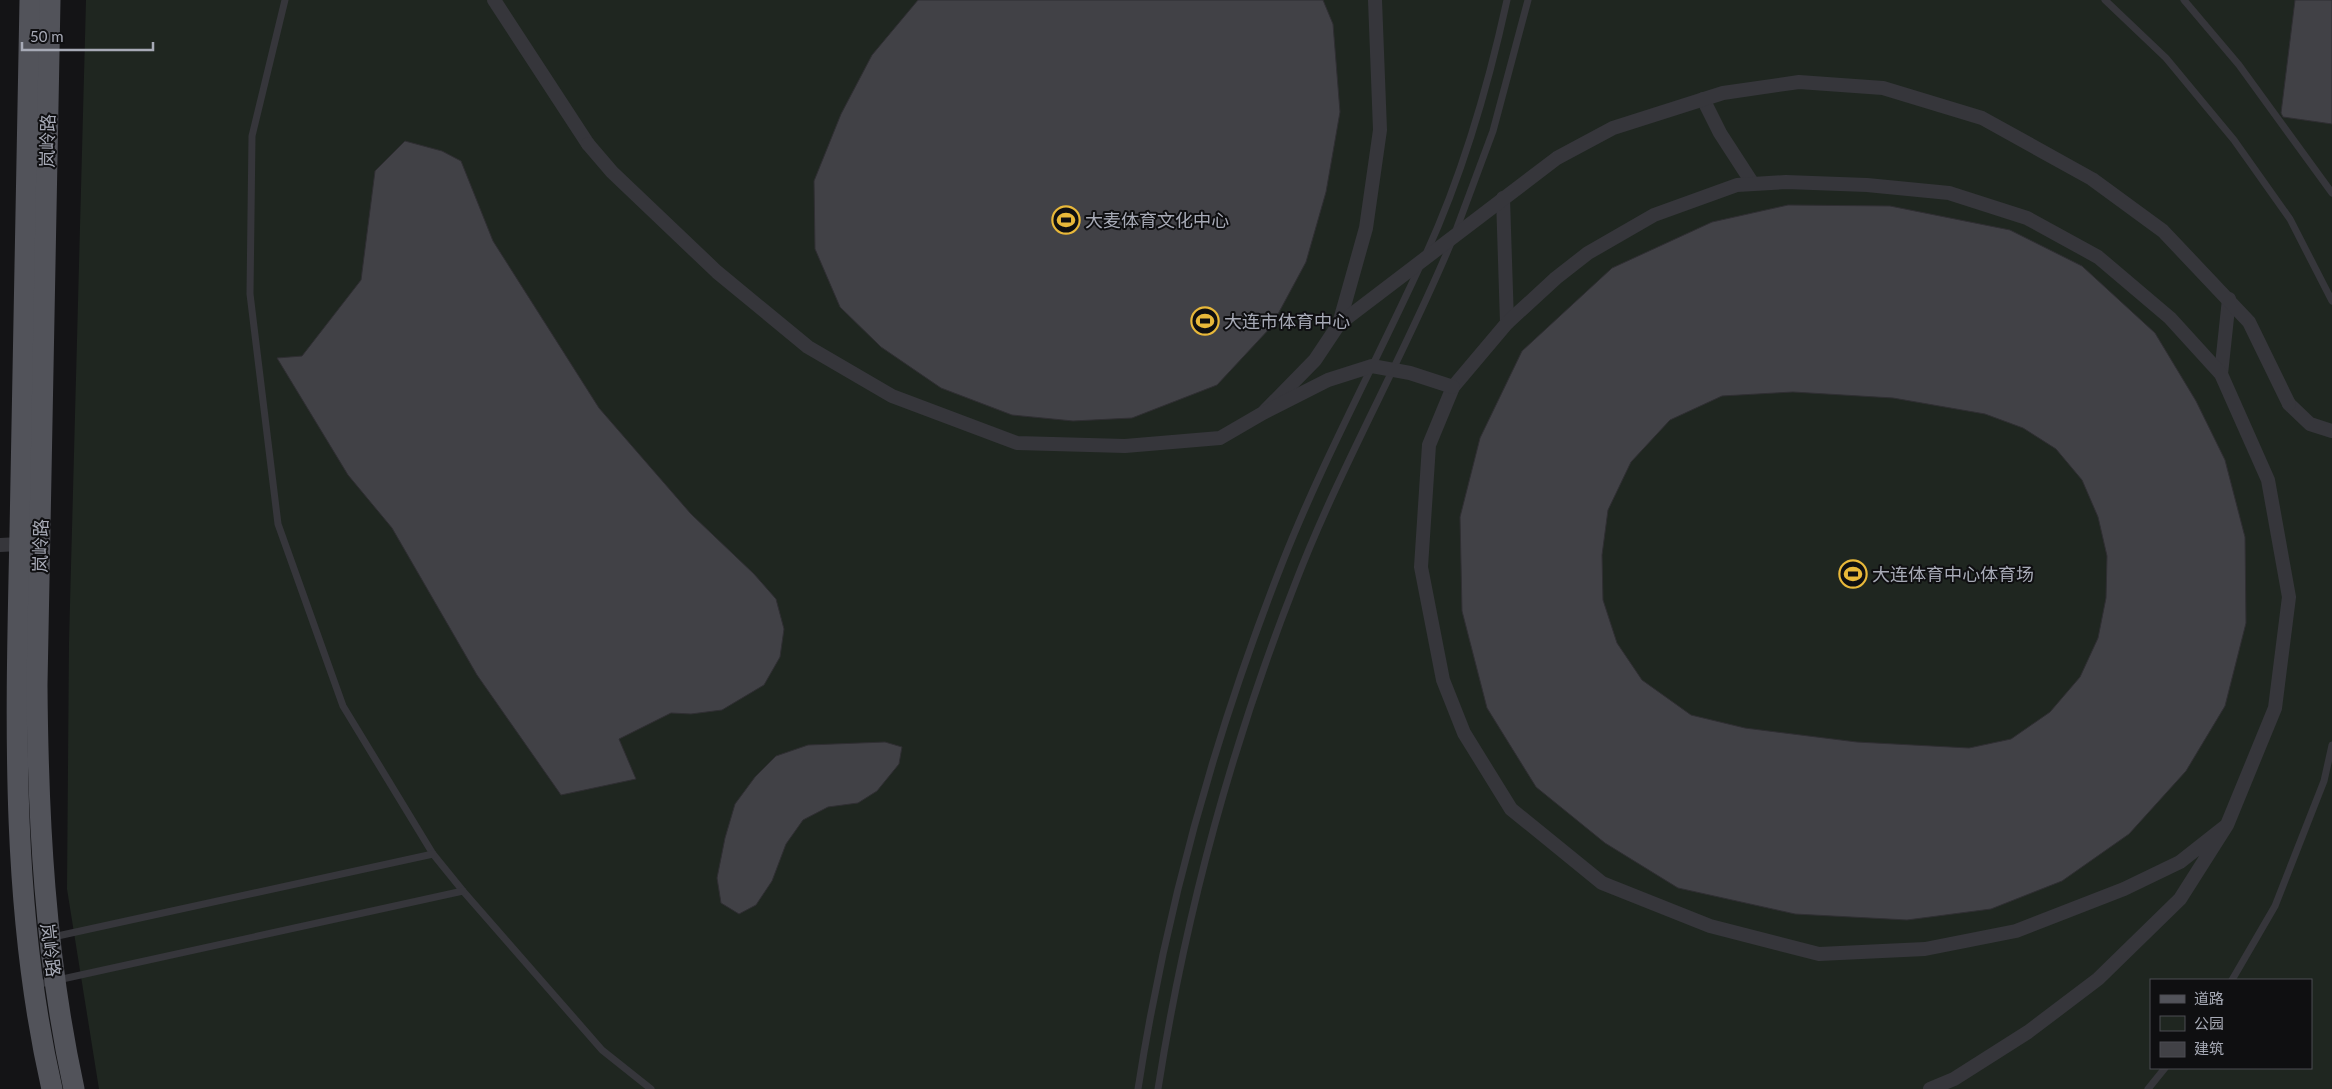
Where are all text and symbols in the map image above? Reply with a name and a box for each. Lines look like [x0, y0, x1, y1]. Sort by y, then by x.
scale bar [22, 20, 154, 52]
text: 50 m [30, 27, 64, 45]
street label: 岚岭路 [36, 114, 58, 168]
sports icon: 大麦体育文化中心 [1051, 205, 1081, 235]
place label: 大麦体育文化中心 [1085, 209, 1229, 231]
sports icon: 大连市体育中心 [1190, 306, 1220, 336]
place label: 大连市体育中心 [1224, 310, 1350, 332]
street label: 岚岭路 [29, 519, 51, 573]
sports icon: 大连体育中心体育场 [1838, 559, 1868, 589]
place label: 大连体育中心体育场 [1872, 563, 2034, 585]
street label: 岚岭路 [37, 922, 65, 978]
legend [2150, 979, 2312, 1069]
text: 道路 [2194, 989, 2224, 1007]
text: 公园 [2194, 1014, 2224, 1032]
text: 建筑 [2194, 1039, 2224, 1057]

